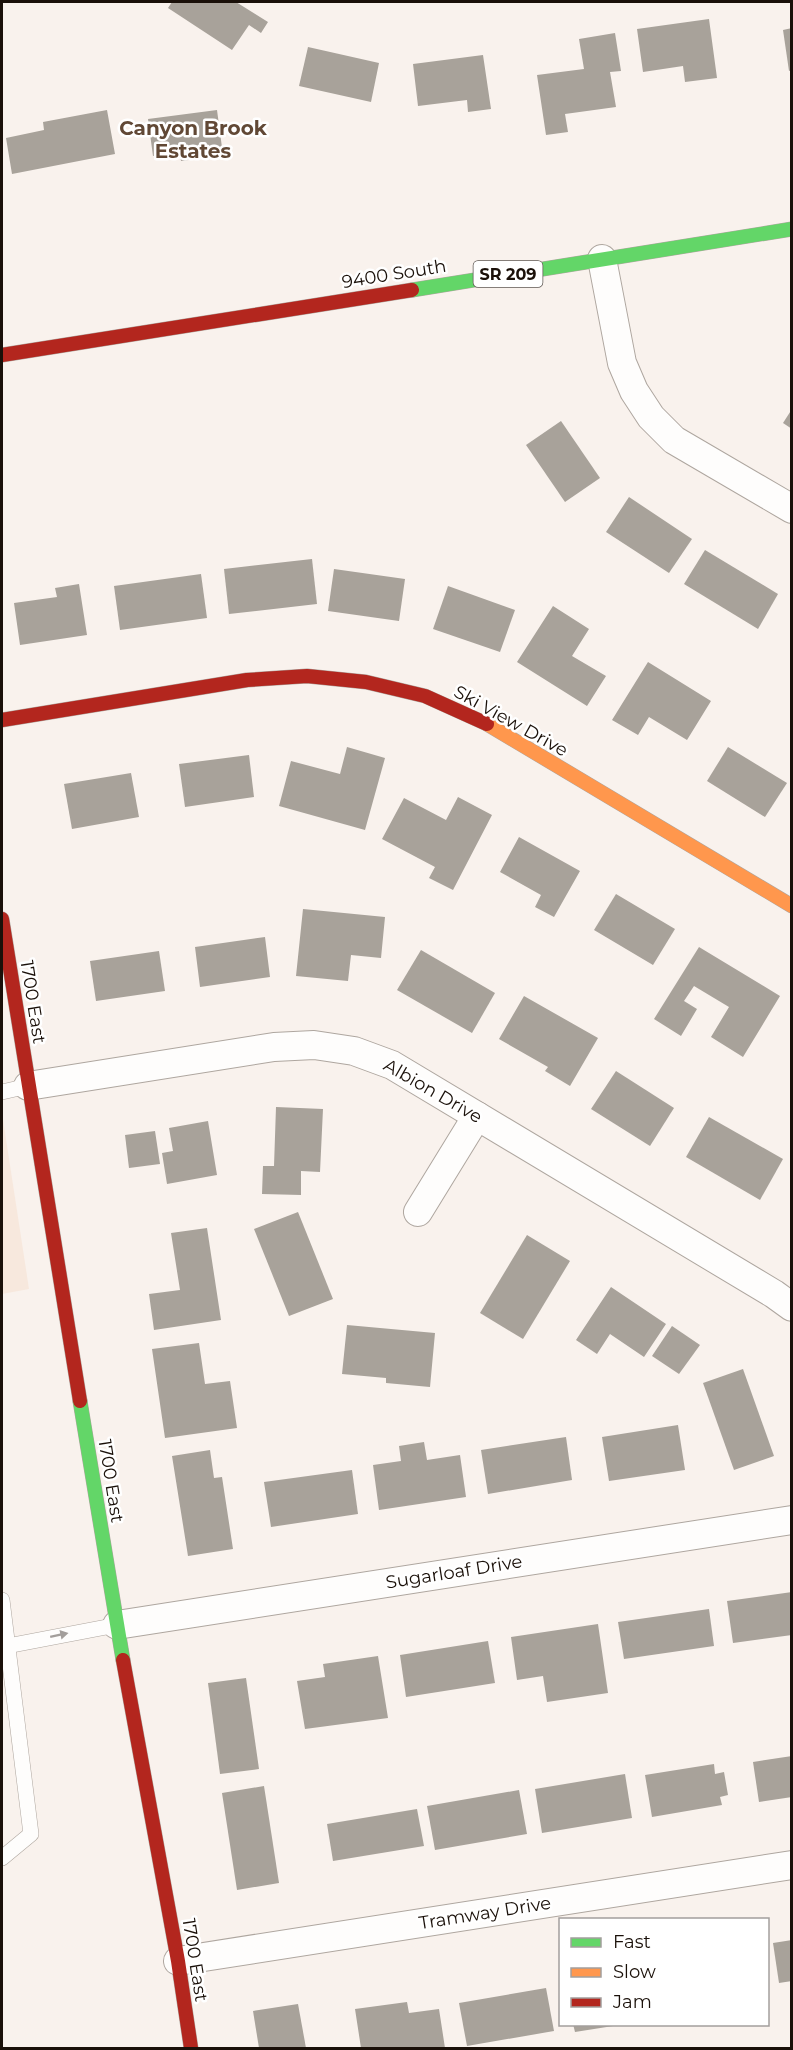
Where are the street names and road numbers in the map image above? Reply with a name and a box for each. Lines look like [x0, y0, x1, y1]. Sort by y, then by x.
street label: 9400 South [340, 255, 448, 293]
road number: SR 209 [474, 261, 542, 287]
street label: Ski View Drive [450, 681, 572, 761]
street label: 1700 East [16, 959, 50, 1045]
street label: Albion Drive [380, 1054, 486, 1128]
street label: 1700 East [94, 1438, 128, 1524]
street label: Sugarloaf Drive [384, 1550, 524, 1594]
street label: Tramway Drive [417, 1892, 553, 1934]
street label: 1700 East [178, 1917, 212, 2003]

